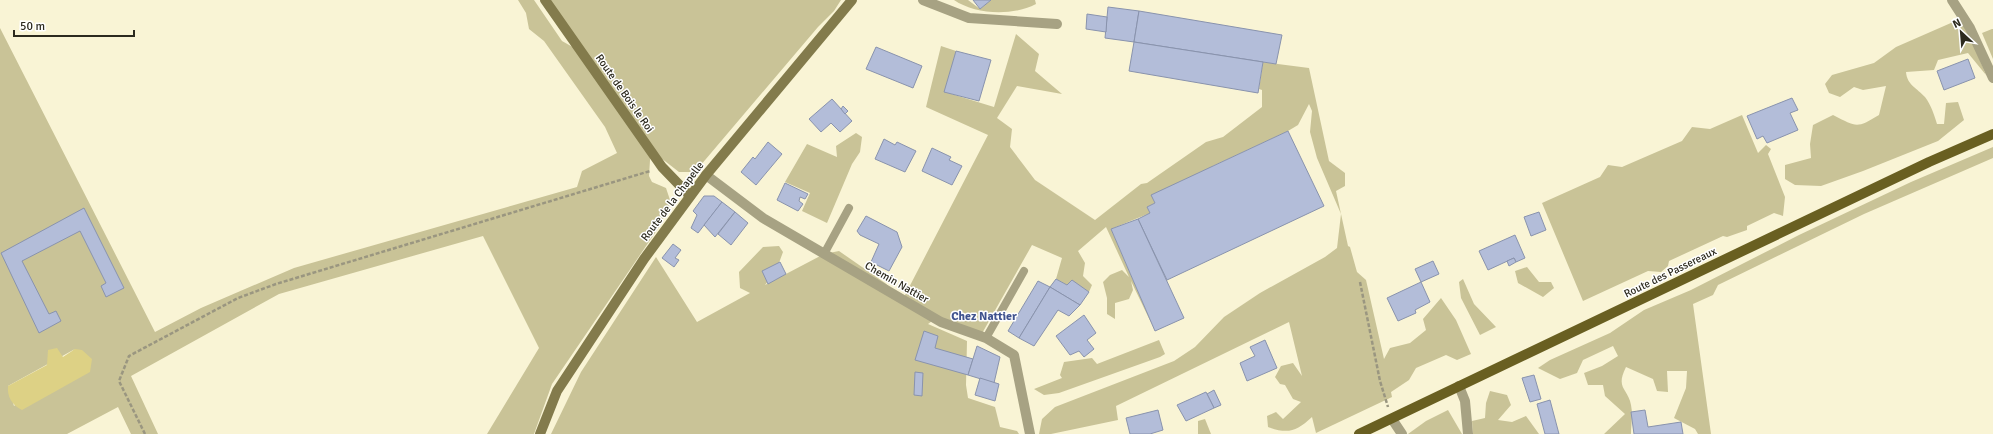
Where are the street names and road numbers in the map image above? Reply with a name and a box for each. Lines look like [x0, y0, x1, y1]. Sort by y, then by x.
street label: Route de Bois le Roi [593, 52, 656, 135]
street label: Route de la Chapelle [638, 159, 707, 244]
street label: Route des Passereaux [1622, 244, 1719, 300]
street label: Chemin Nattier [863, 259, 931, 306]

